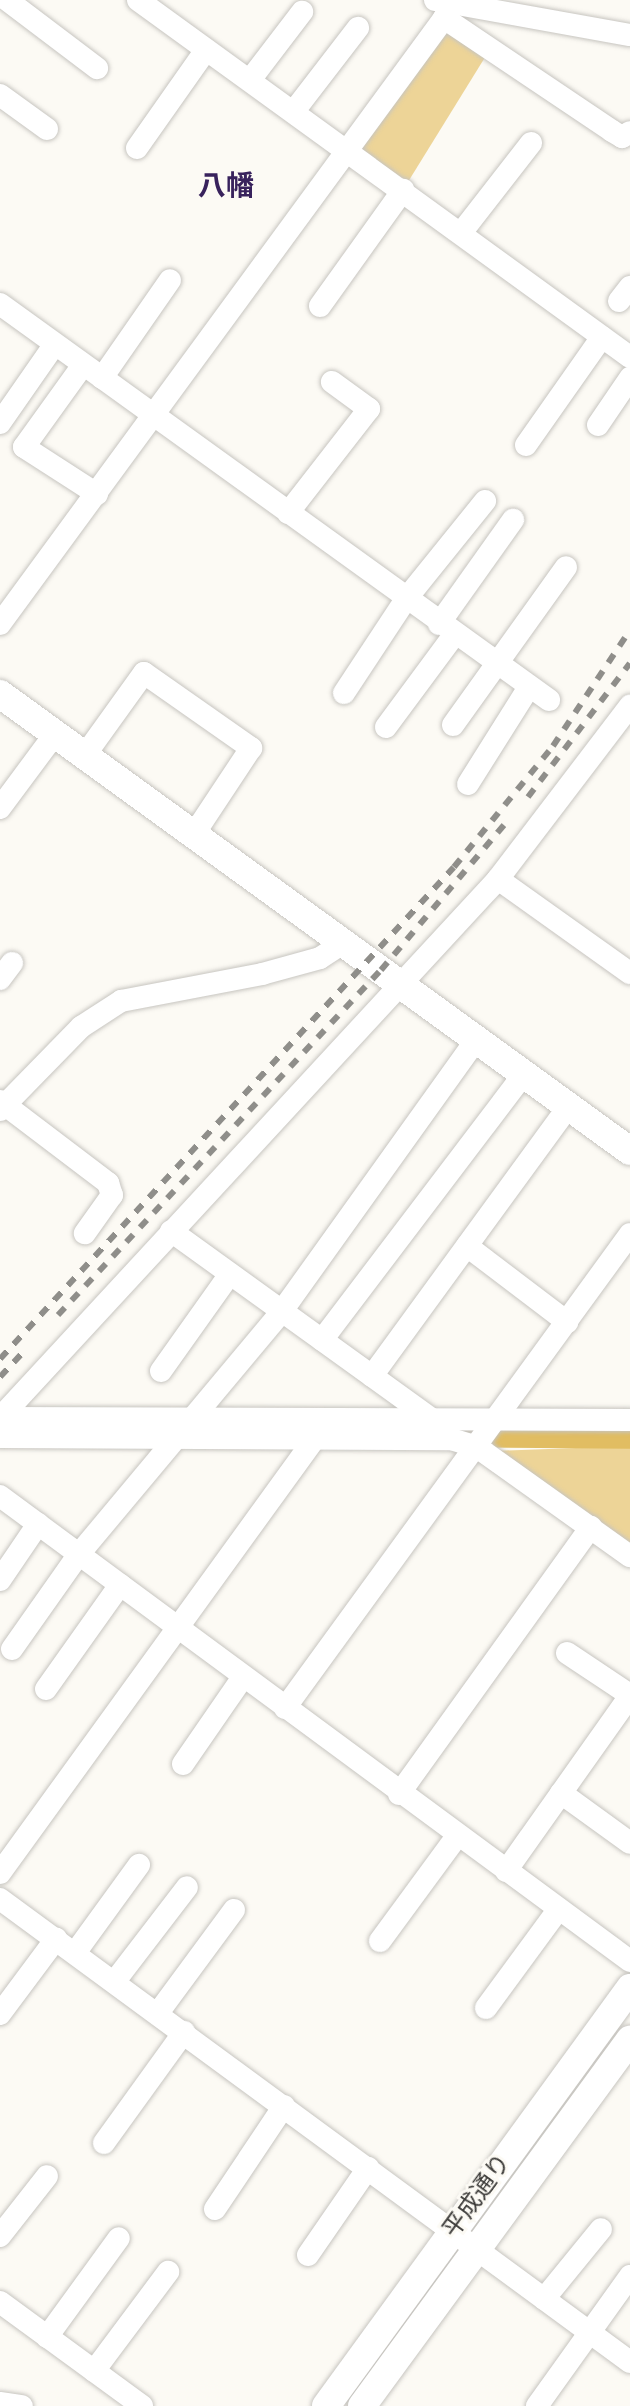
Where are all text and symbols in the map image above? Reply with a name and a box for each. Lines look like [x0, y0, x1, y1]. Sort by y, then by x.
district label: 八幡 [198, 169, 254, 203]
street label: 平成通り [437, 2149, 517, 2243]

